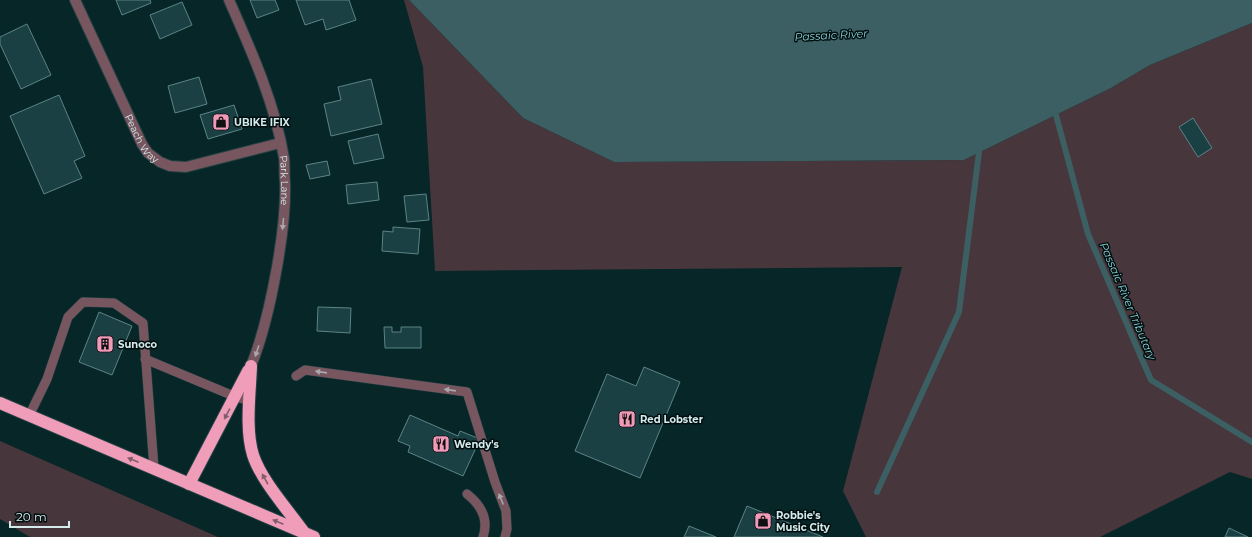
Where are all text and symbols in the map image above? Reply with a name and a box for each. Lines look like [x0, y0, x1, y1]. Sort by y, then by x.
water label: Passaic River [794, 26, 869, 44]
street label: Peach Way [122, 112, 162, 166]
shop icon: UBIKE IFIX [211, 112, 231, 132]
place label: UBIKE IFIX [234, 116, 290, 129]
street label: Park Lane [277, 154, 292, 206]
one-way arrow [280, 218, 287, 230]
water label: Passaic River Tributary [1097, 240, 1160, 363]
building icon: Sunoco [95, 334, 115, 354]
place label: Sunoco [118, 338, 158, 351]
one-way arrow [253, 345, 259, 357]
one-way arrow [315, 369, 327, 375]
one-way arrow [444, 387, 456, 393]
one-way arrow [223, 408, 230, 419]
restaurant icon: Red Lobster [617, 409, 637, 429]
place label: Red Lobster [640, 413, 704, 426]
restaurant icon: Wendy's [431, 434, 451, 454]
place label: Wendy's [454, 438, 500, 451]
one-way arrow [126, 456, 138, 462]
one-way arrow [262, 473, 269, 485]
one-way arrow [498, 493, 504, 505]
scale bar [10, 503, 69, 529]
text: 20 m [16, 509, 47, 524]
place label: Robbie's Music City [776, 509, 831, 534]
shop icon: Robbie's Music City [753, 511, 773, 531]
one-way arrow [272, 518, 284, 524]

